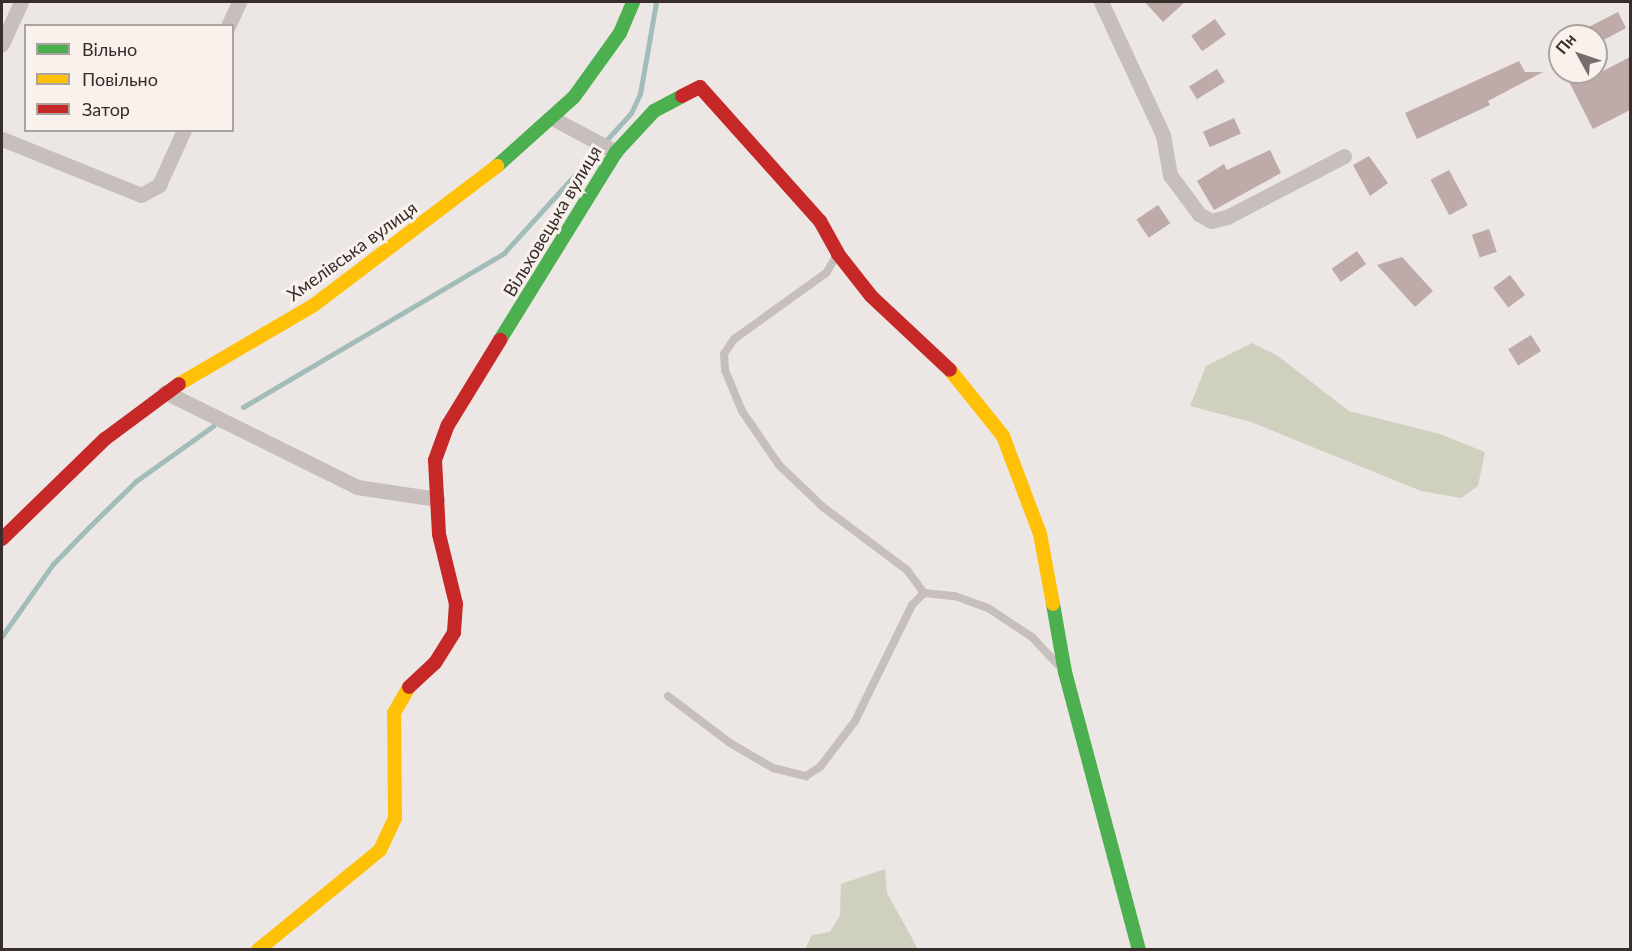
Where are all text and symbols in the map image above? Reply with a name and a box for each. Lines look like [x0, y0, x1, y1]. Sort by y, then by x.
legend [24, 24, 234, 132]
north arrow [1548, 24, 1608, 84]
text: Пн [1551, 29, 1579, 58]
text: Вільно [82, 38, 137, 60]
text: Повільно [82, 68, 158, 90]
text: Затор [82, 98, 130, 120]
street label: Вільховецька вулиця [498, 142, 606, 300]
street label: Хмелівська вулиця [283, 197, 421, 305]

